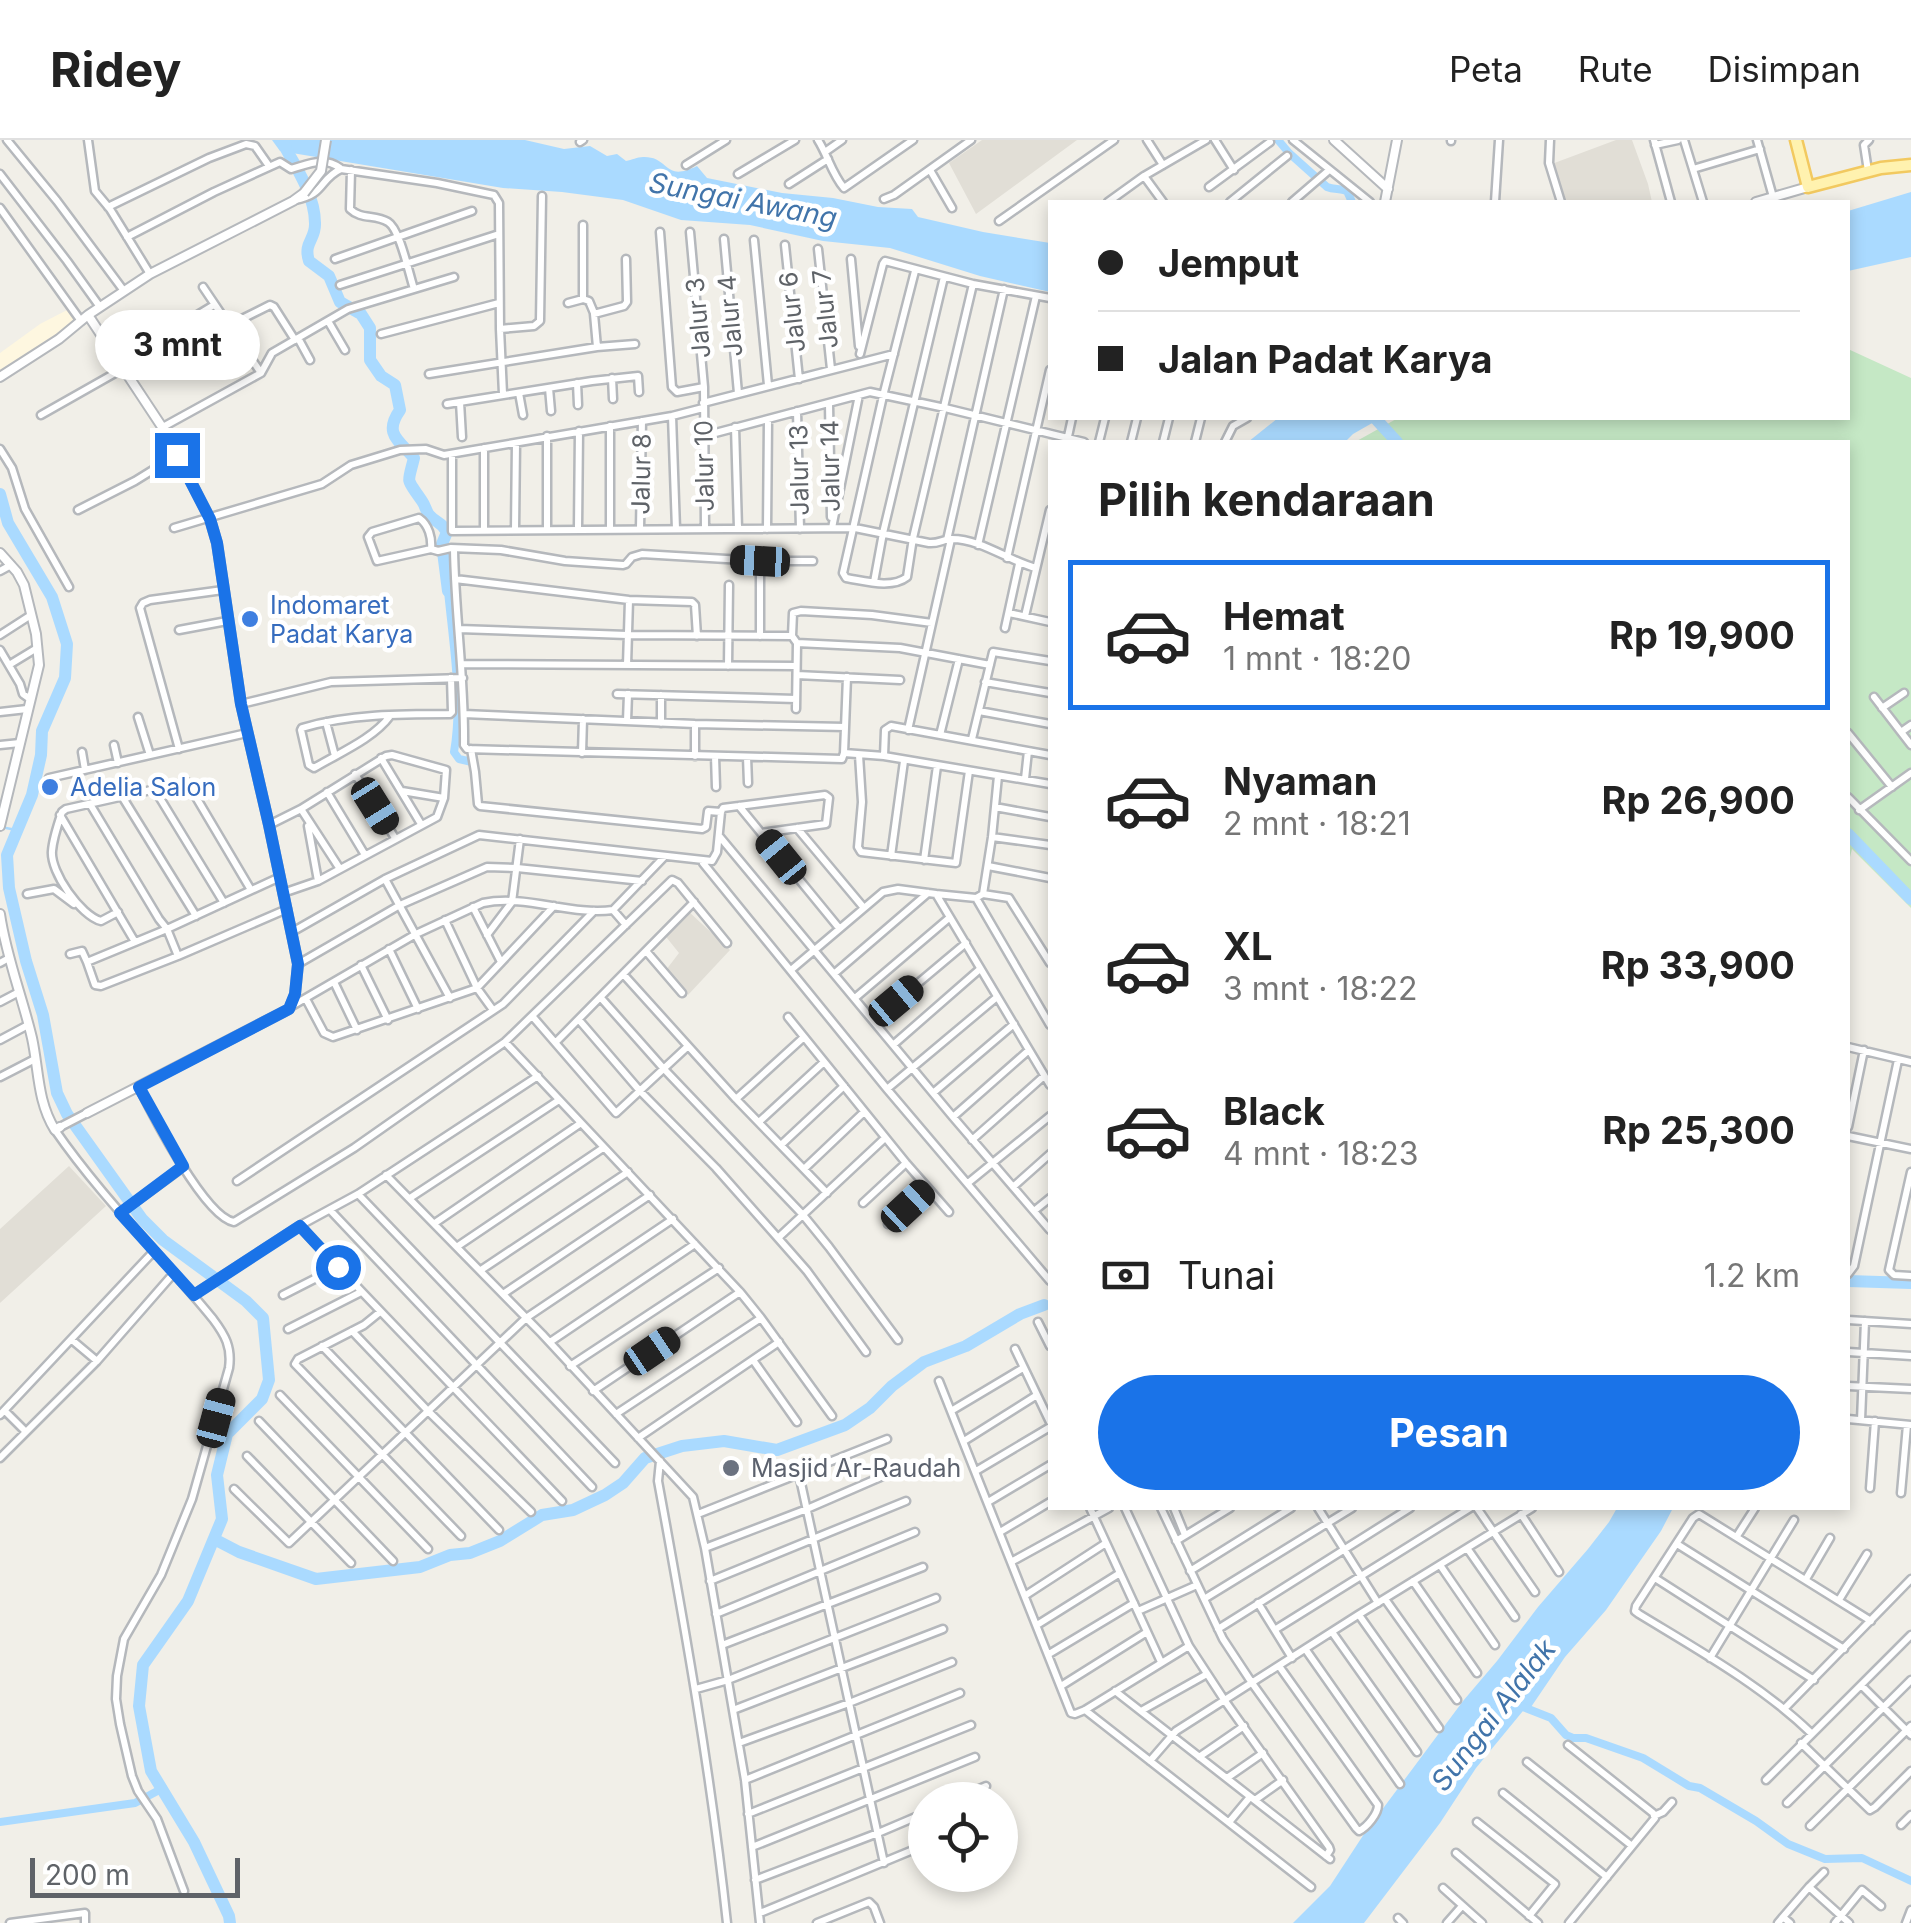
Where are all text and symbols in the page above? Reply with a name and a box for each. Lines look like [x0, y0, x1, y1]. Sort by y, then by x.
text: Ridey [50, 40, 181, 99]
text: Peta [1449, 48, 1523, 90]
text: Rute [1578, 48, 1653, 90]
text: Disimpan [1708, 48, 1861, 90]
water label: Sungai Awang [646, 165, 840, 235]
text: Jemput [1158, 240, 1299, 286]
street label: Jalur 7 [806, 268, 844, 350]
street label: Jalur 6 [773, 270, 811, 354]
street label: Jalur 4 [711, 274, 749, 358]
street label: Jalur 3 [680, 276, 716, 360]
callout: 3 mnt [94, 310, 260, 380]
text: 3 mnt [133, 325, 222, 364]
text: Jalan Padat Karya [1158, 336, 1492, 382]
street label: Jalur 10 [688, 420, 720, 512]
street label: Jalur 14 [814, 420, 846, 512]
street label: Jalur 13 [783, 424, 815, 516]
route end [155, 433, 200, 478]
street label: Jalur 8 [625, 433, 657, 515]
text: Pilih kendaraan [1098, 472, 1435, 527]
car [729, 544, 791, 578]
place label: Indomaret Padat Karya [270, 590, 413, 649]
icon: car [1103, 590, 1193, 680]
text: Hemat [1223, 593, 1345, 639]
marker: Indomaret Padat Karya [239, 608, 261, 630]
text: Rp 19,900 [1609, 612, 1795, 658]
text: 1 mnt · 18:20 [1223, 639, 1411, 678]
icon: car [1103, 755, 1193, 845]
text: Nyaman [1223, 758, 1377, 804]
place label: Adelia Salon [70, 772, 216, 802]
car [346, 773, 404, 839]
marker: Adelia Salon [39, 776, 61, 798]
text: Rp 26,900 [1601, 777, 1795, 823]
text: 2 mnt · 18:21 [1223, 804, 1411, 843]
car [750, 824, 812, 890]
icon: car [1103, 920, 1193, 1010]
text: XL [1223, 923, 1273, 969]
text: Rp 33,900 [1601, 942, 1795, 988]
text: 3 mnt · 18:22 [1223, 969, 1417, 1008]
car [863, 970, 929, 1032]
icon: car [1103, 1085, 1193, 1175]
text: Black [1223, 1088, 1325, 1134]
text: Rp 25,300 [1602, 1107, 1795, 1153]
text: 4 mnt · 18:23 [1223, 1134, 1419, 1173]
car [876, 1175, 940, 1237]
route start [316, 1245, 361, 1290]
icon: cash [1098, 1248, 1153, 1303]
text: Tunai [1178, 1252, 1275, 1298]
text: 1.2 km [1704, 1256, 1800, 1295]
car [619, 1322, 685, 1380]
button: Pesan [1098, 1375, 1800, 1490]
car [194, 1385, 238, 1451]
place label: Masjid Ar-Raudah [751, 1453, 961, 1483]
marker: Masjid Ar-Raudah [720, 1457, 742, 1479]
water label: Sungai Alalak [1423, 1632, 1563, 1797]
map controls [908, 1782, 1018, 1892]
button: locate [908, 1782, 1018, 1892]
scale bar [30, 1853, 240, 1898]
text: 200 m [45, 1858, 130, 1892]

